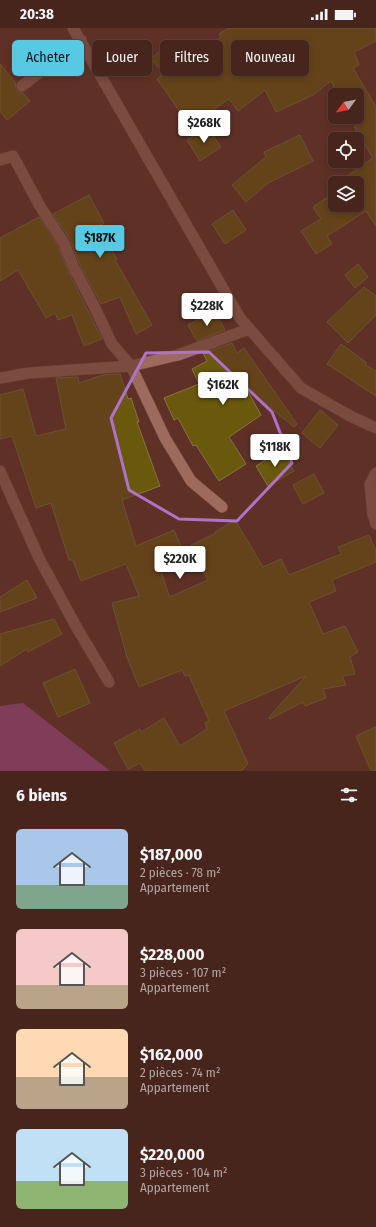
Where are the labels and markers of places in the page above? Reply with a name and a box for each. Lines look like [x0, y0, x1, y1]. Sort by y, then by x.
pin: $268K [176, 110, 232, 144]
pin: $187K [72, 225, 128, 259]
pin: $228K [179, 293, 235, 327]
pin: $162K [195, 372, 251, 406]
pin: $118K [247, 434, 303, 468]
pin: $220K [152, 546, 208, 580]

